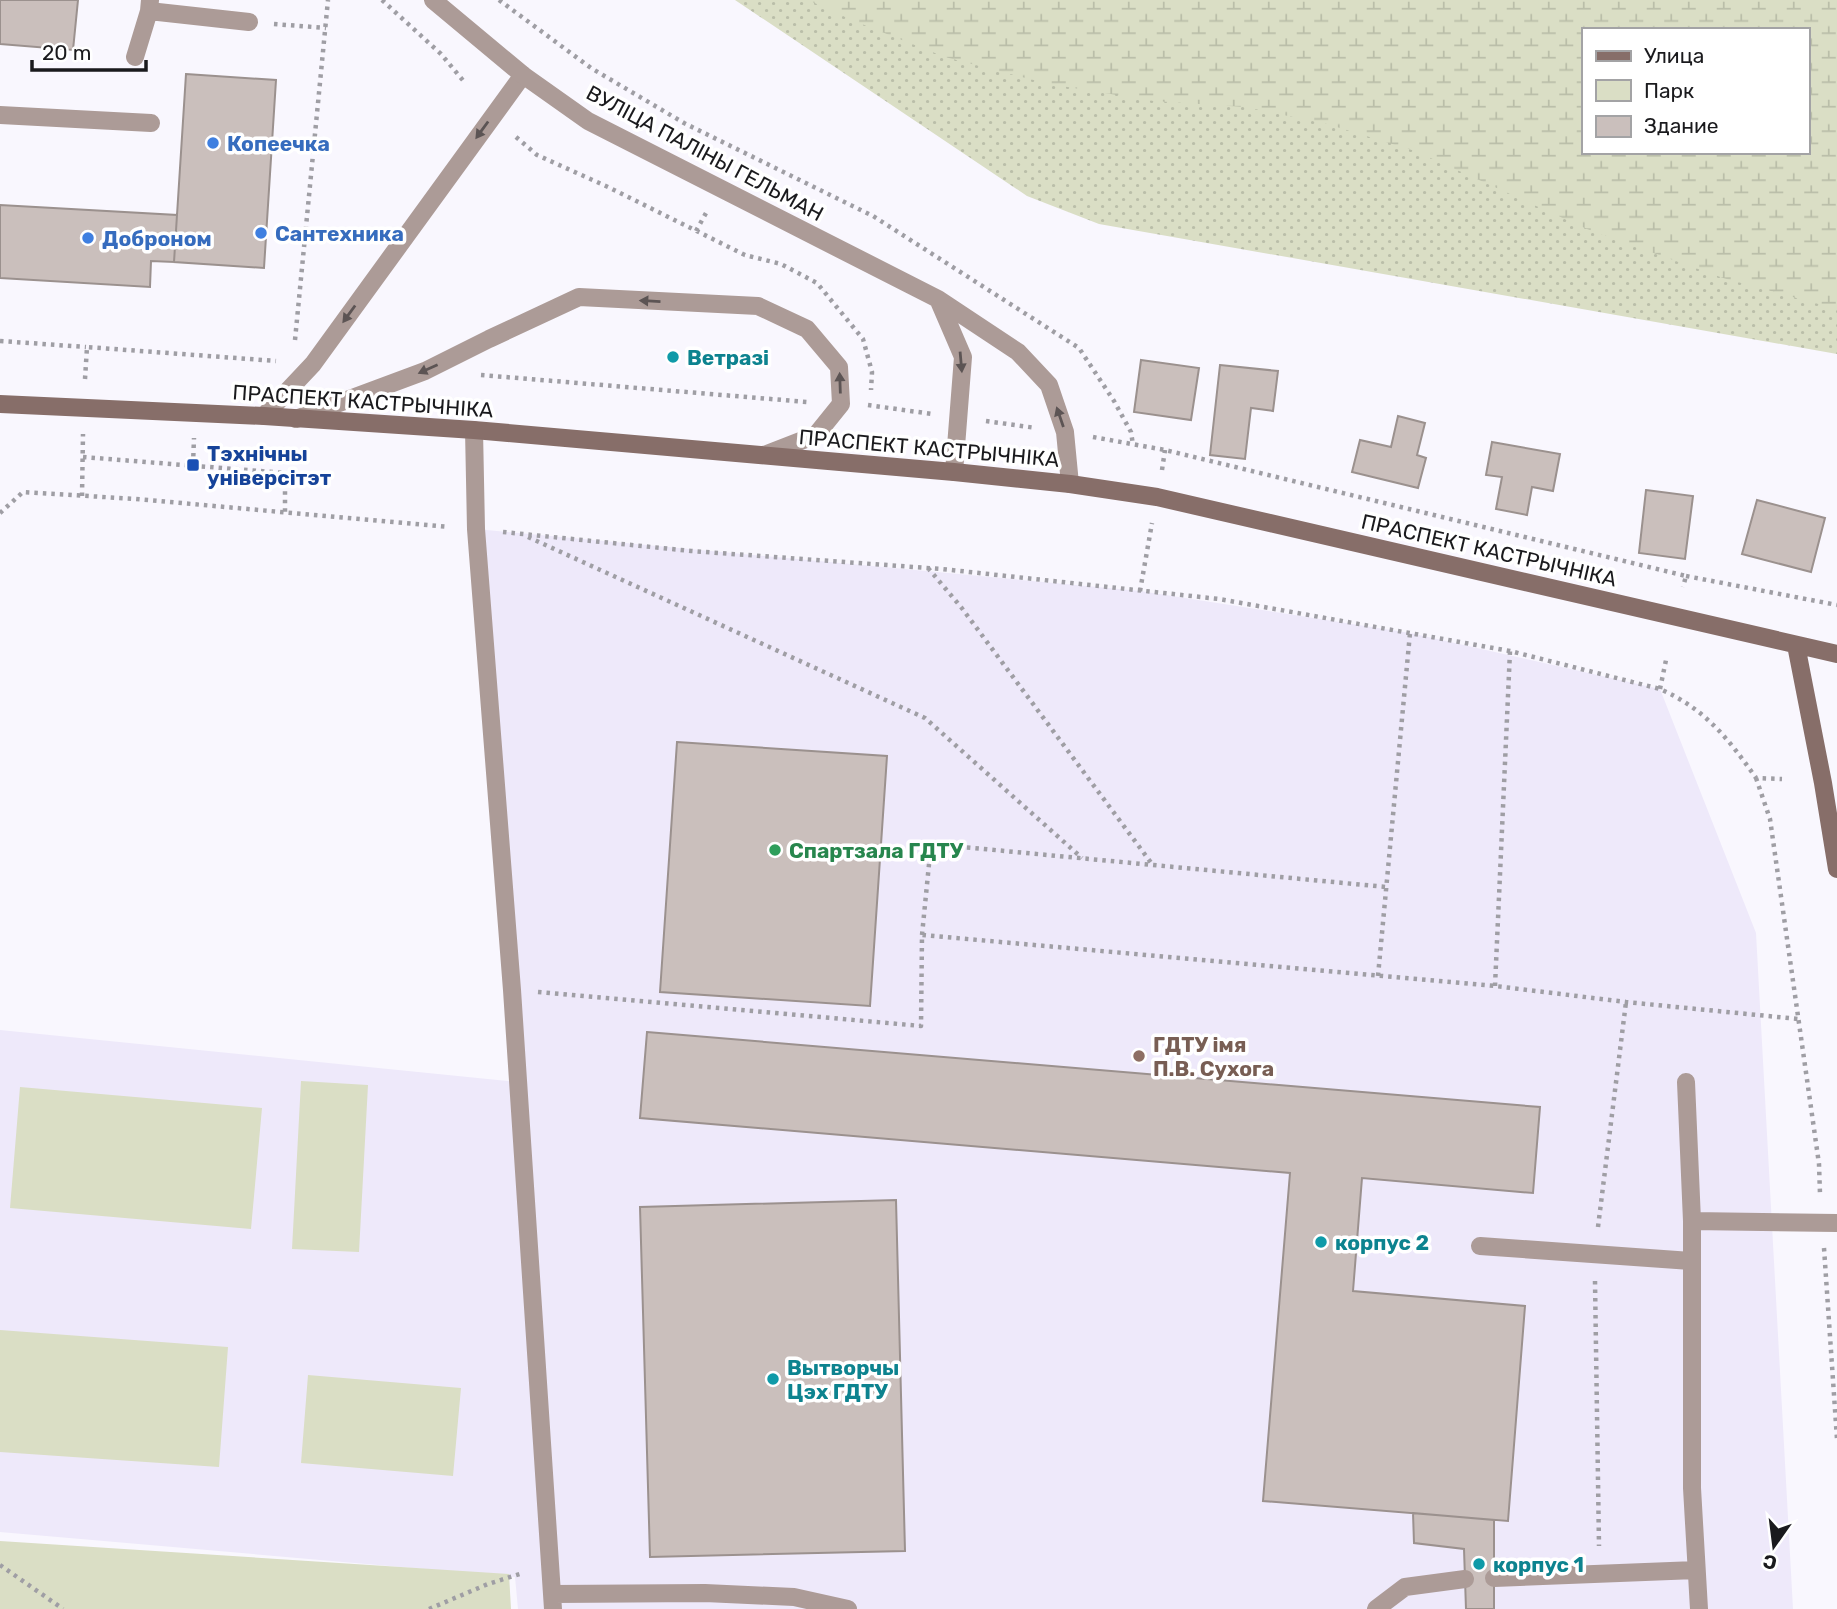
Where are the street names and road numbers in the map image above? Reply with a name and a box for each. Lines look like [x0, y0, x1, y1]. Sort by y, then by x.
street label: ВУЛІЦА ПАЛІНЫ ГЕЛЬМАН [582, 80, 828, 226]
street label: ПРАСПЕКТ КАСТРЫЧНІКА [232, 379, 494, 423]
street label: ПРАСПЕКТ КАСТРЫЧНІКА [798, 424, 1060, 472]
street label: ПРАСПЕКТ КАСТРЫЧНІКА [1359, 508, 1619, 592]

